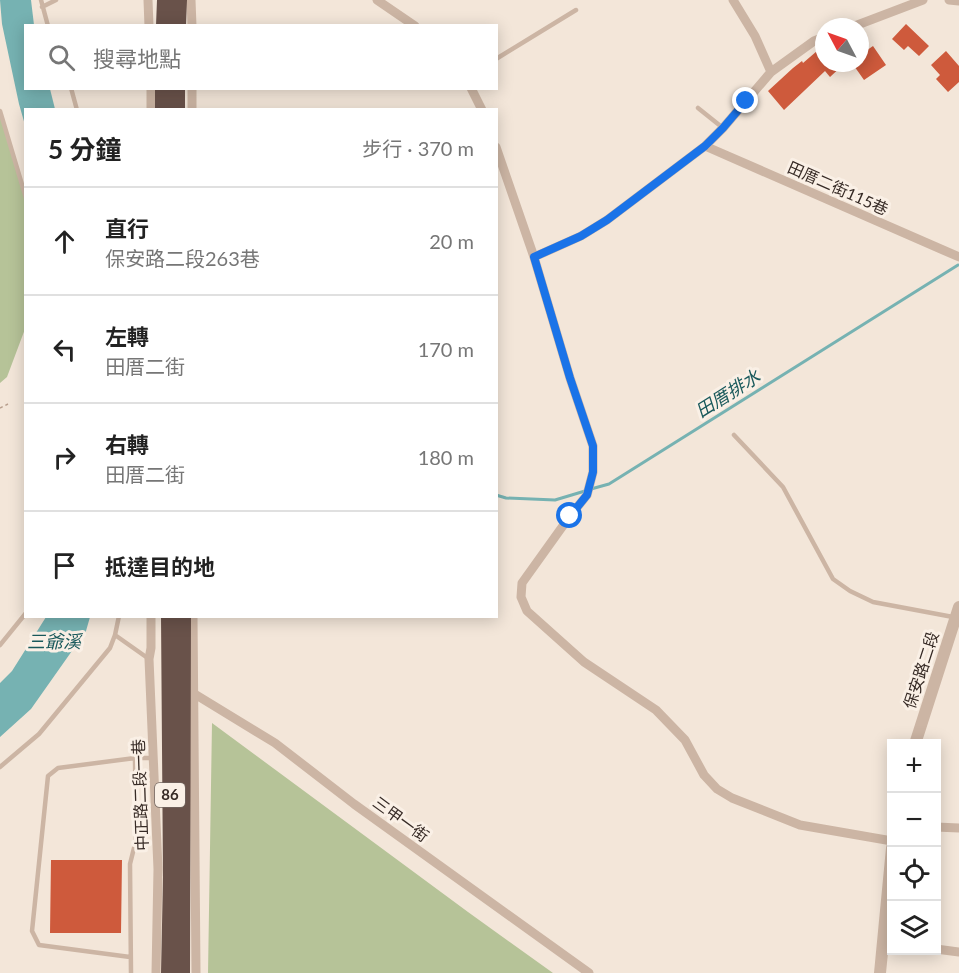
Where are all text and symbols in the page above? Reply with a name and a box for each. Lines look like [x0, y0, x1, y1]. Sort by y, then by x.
north arrow [815, 18, 869, 72]
search box [24, 24, 498, 90]
icon: search [45, 41, 78, 74]
text: 搜尋地點 [93, 45, 181, 72]
route end [732, 87, 758, 113]
text: 5 分鐘 [48, 133, 121, 165]
text: 步行 · 370 m [362, 136, 474, 160]
street label: 田厝二街115巷 [785, 157, 891, 218]
text: 直行 [105, 215, 149, 242]
icon: ahead [48, 225, 81, 258]
text: 20 m [429, 229, 474, 253]
text: 保安路二段263巷 [105, 246, 260, 270]
text: 左轉 [105, 323, 149, 350]
icon: left [48, 333, 81, 366]
text: 170 m [418, 337, 474, 361]
text: 田厝二街 [105, 354, 185, 378]
water label: 田厝排水 [691, 364, 765, 422]
text: 右轉 [105, 431, 149, 458]
icon: right [48, 441, 81, 474]
text: 180 m [418, 445, 474, 469]
text: 田厝二街 [105, 462, 185, 486]
route start [556, 502, 582, 528]
icon: arrive [48, 549, 81, 582]
text: 抵達目的地 [105, 553, 215, 580]
street label: 保安路二段 [899, 629, 942, 711]
water label: 三爺溪 [27, 630, 84, 652]
street label: 中正路二段一巷 [128, 739, 151, 851]
map controls [887, 739, 941, 955]
button: + [887, 739, 941, 793]
road number: 86 [155, 783, 185, 807]
street label: 三甲一街 [370, 792, 433, 845]
button: − [887, 793, 941, 847]
button: locate [887, 847, 941, 901]
button: layers [887, 901, 941, 955]

